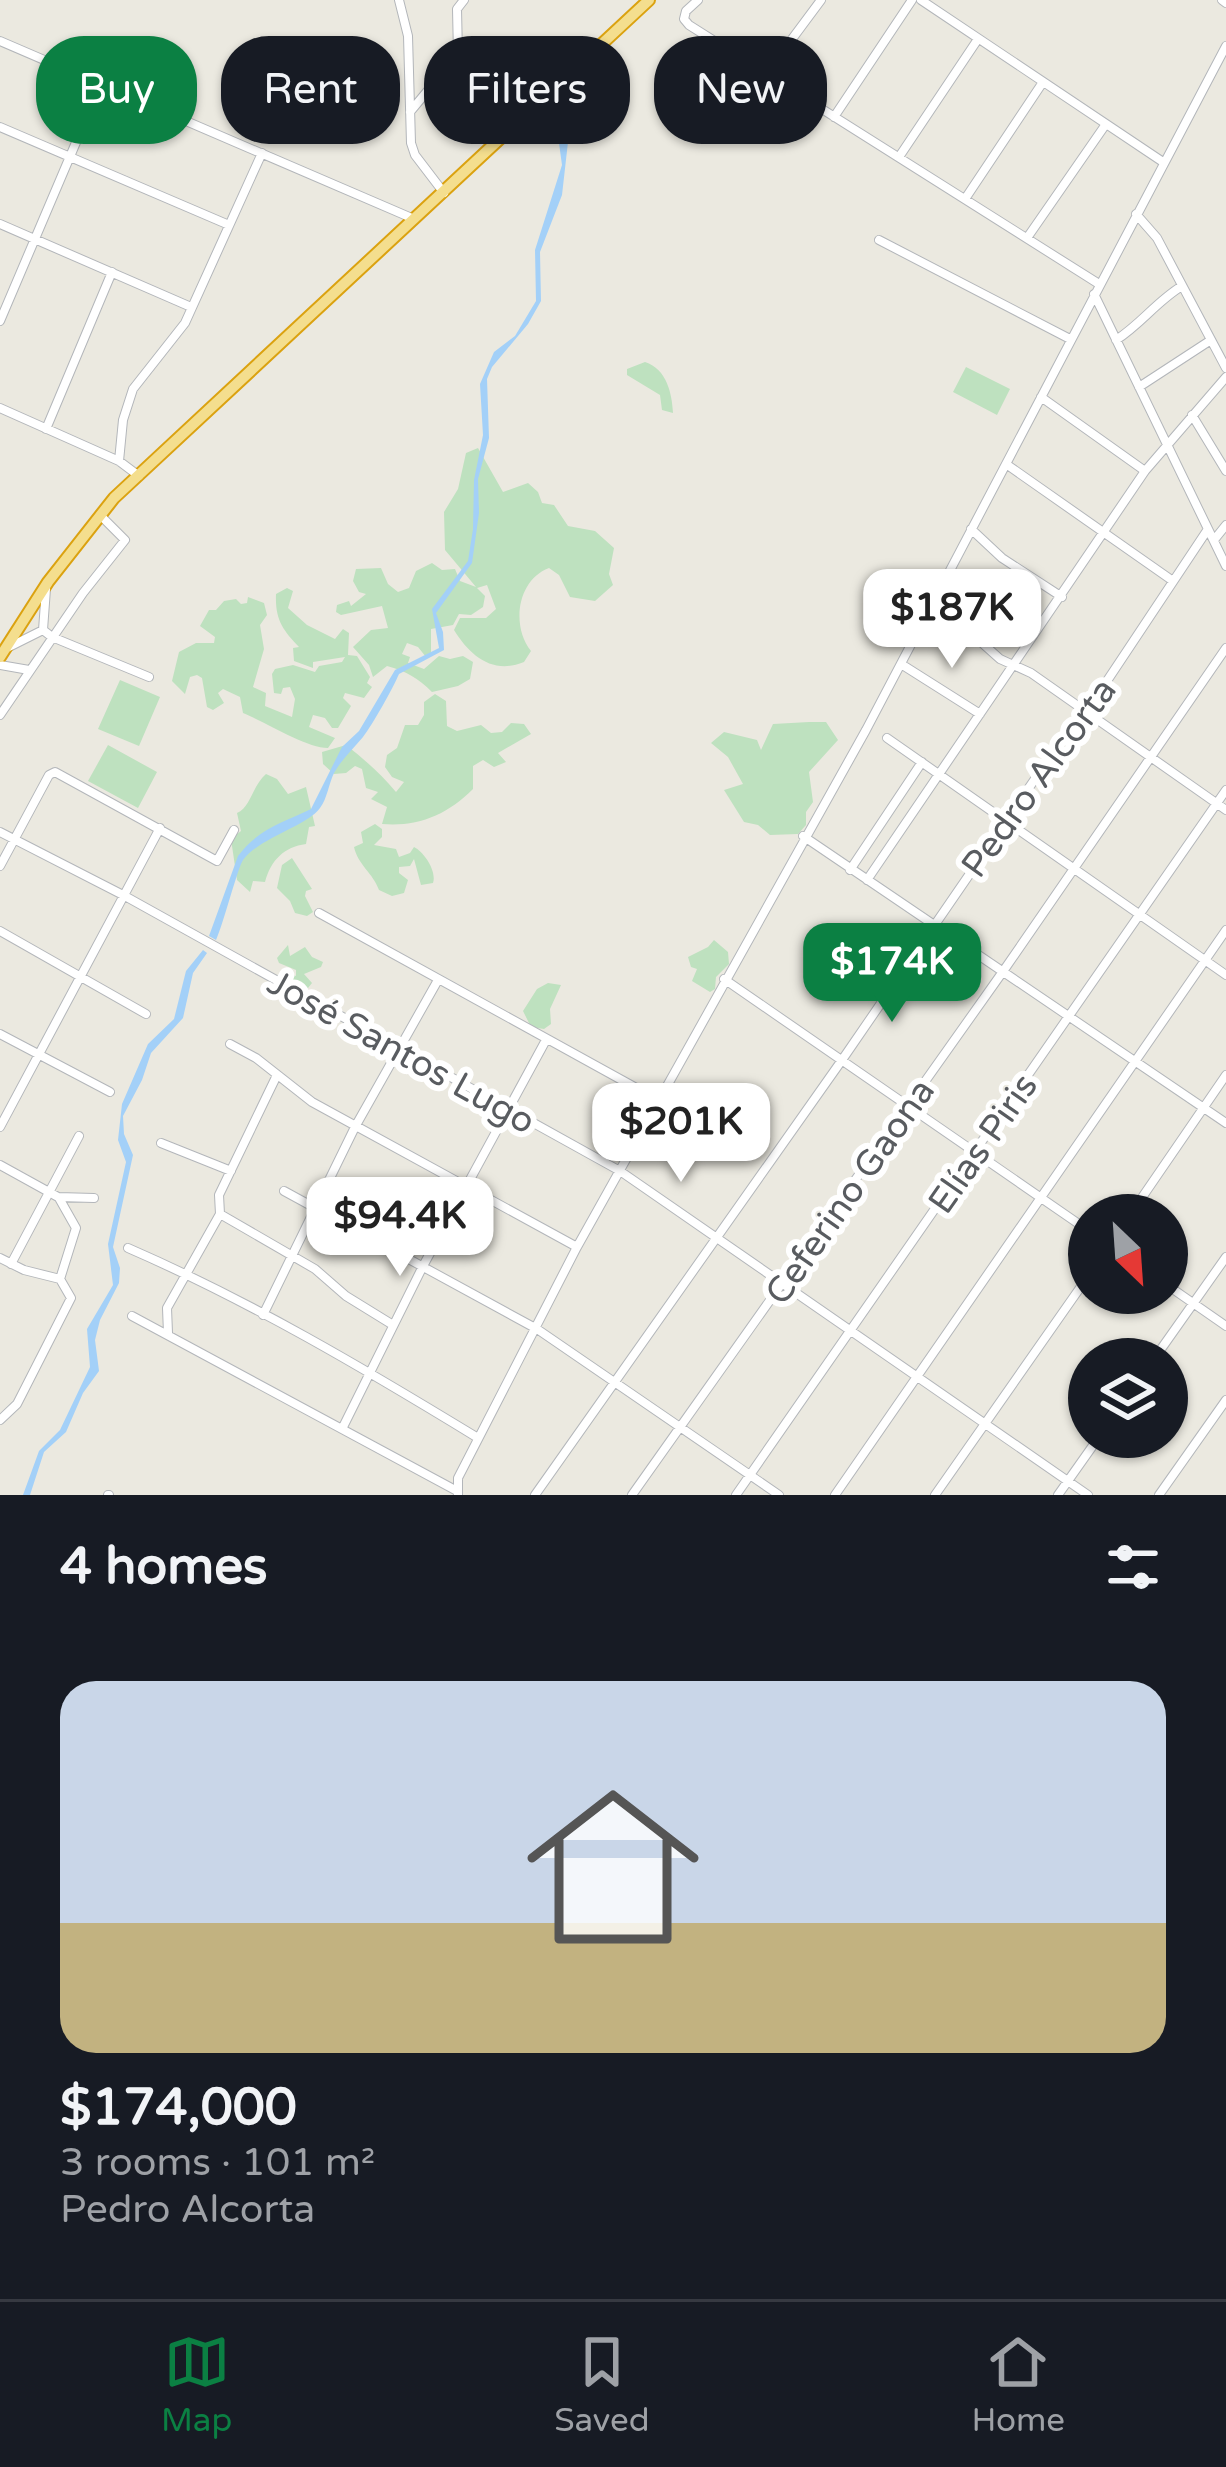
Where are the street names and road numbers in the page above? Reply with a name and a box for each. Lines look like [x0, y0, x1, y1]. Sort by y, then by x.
street label: Pedro Alcorta [953, 670, 1126, 886]
street label: José Santos Lugo [260, 961, 542, 1144]
street label: Elías Piris [920, 1066, 1047, 1222]
street label: Ceferino Gaona [757, 1071, 944, 1313]

